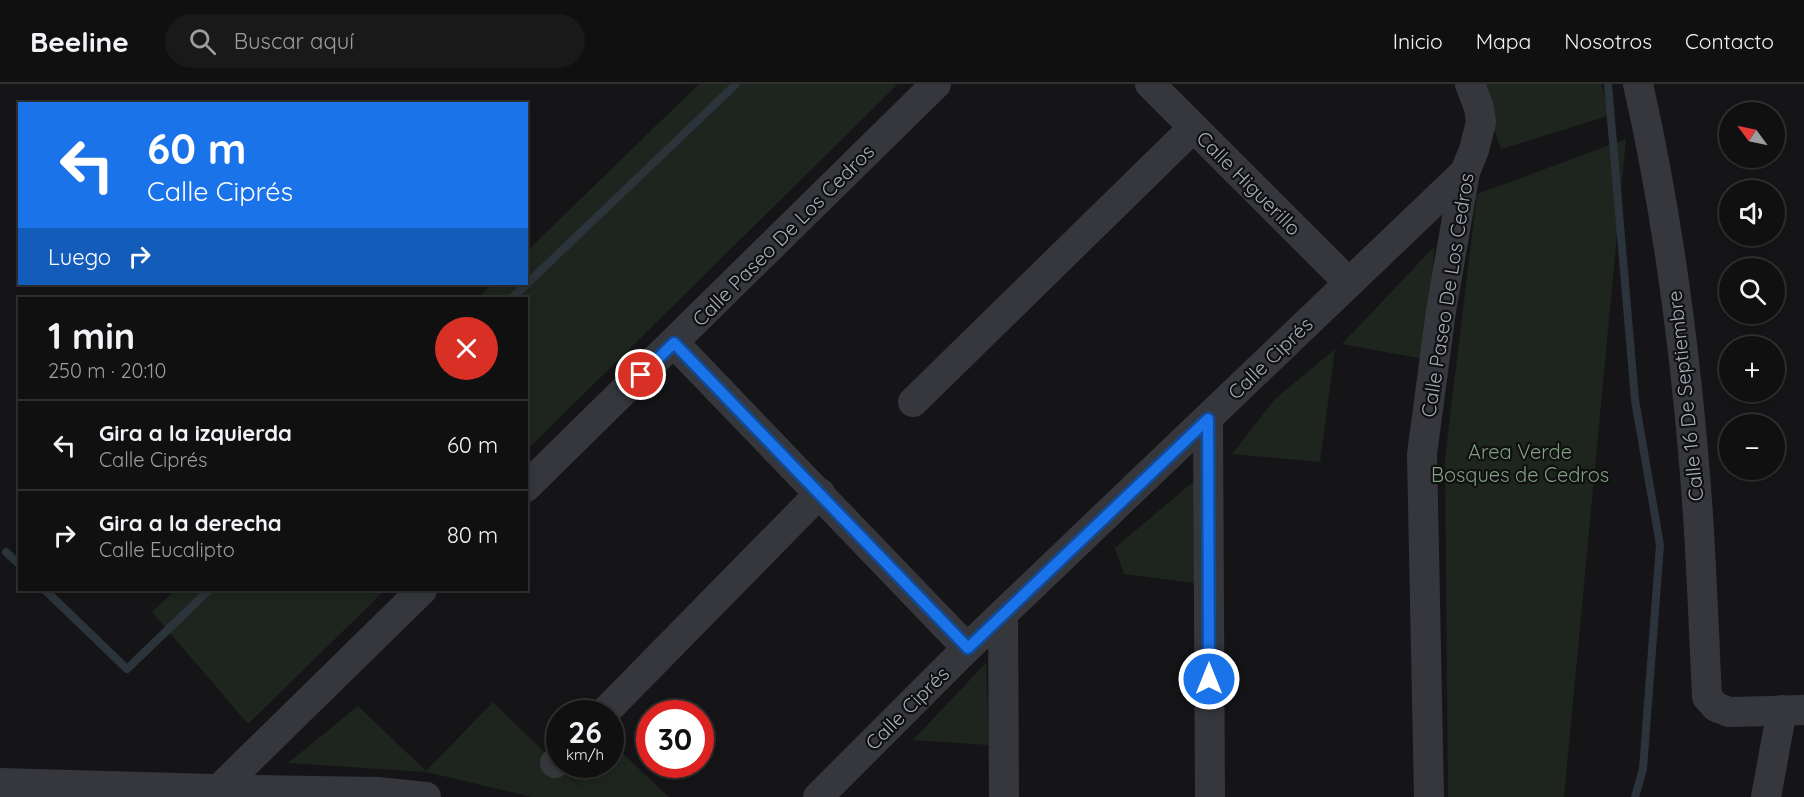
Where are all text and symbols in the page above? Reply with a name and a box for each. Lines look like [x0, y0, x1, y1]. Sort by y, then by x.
search box [165, 14, 585, 68]
text: Beeline [30, 24, 129, 59]
icon: search [186, 25, 219, 58]
text: Buscar aquí [234, 27, 354, 55]
text: Inicio [1393, 28, 1443, 54]
text: Mapa [1476, 28, 1531, 54]
text: Nosotros [1564, 28, 1652, 54]
text: Contacto [1685, 28, 1774, 54]
north arrow [1719, 102, 1785, 168]
map controls [1719, 102, 1785, 480]
text: 60 m [147, 122, 247, 175]
street label: Calle Higuerillo [1191, 125, 1307, 241]
icon: left [48, 126, 126, 204]
street label: Calle Paseo De Los Cedros [687, 139, 879, 331]
street label: Calle Paseo De Los Cedros [1415, 171, 1479, 419]
text: Calle Ciprés [147, 174, 293, 208]
button: sound [1719, 180, 1785, 246]
icon: right [123, 240, 156, 273]
text: Luego [48, 243, 111, 271]
button: search [1719, 258, 1785, 324]
street label: Calle 16 De Septiembre [1661, 289, 1709, 503]
street label: Calle Ciprés [1222, 311, 1318, 405]
text: 1 min [48, 313, 135, 358]
button: close [435, 317, 498, 380]
button: + [1719, 336, 1785, 402]
pin [615, 349, 666, 400]
text: 250 m · 20:10 [48, 358, 166, 383]
icon: arrive [624, 358, 657, 391]
button: − [1719, 414, 1785, 480]
text: Gira a la izquierda [99, 419, 292, 447]
icon: left [48, 429, 81, 462]
text: 60 m [447, 431, 498, 459]
park label: Area Verde Bosques de Cedros [1431, 439, 1609, 487]
text: Calle Ciprés [99, 447, 207, 472]
text: Gira a la derecha [99, 509, 282, 537]
icon: right [48, 519, 81, 552]
text: 80 m [447, 521, 498, 549]
text: Calle Eucalipto [99, 537, 235, 562]
position arrow [1177, 647, 1241, 711]
street label: Calle Ciprés [860, 661, 954, 755]
speed limit sign: 30 [636, 700, 714, 778]
text: 26 [568, 713, 602, 751]
text: km/h [566, 745, 604, 764]

